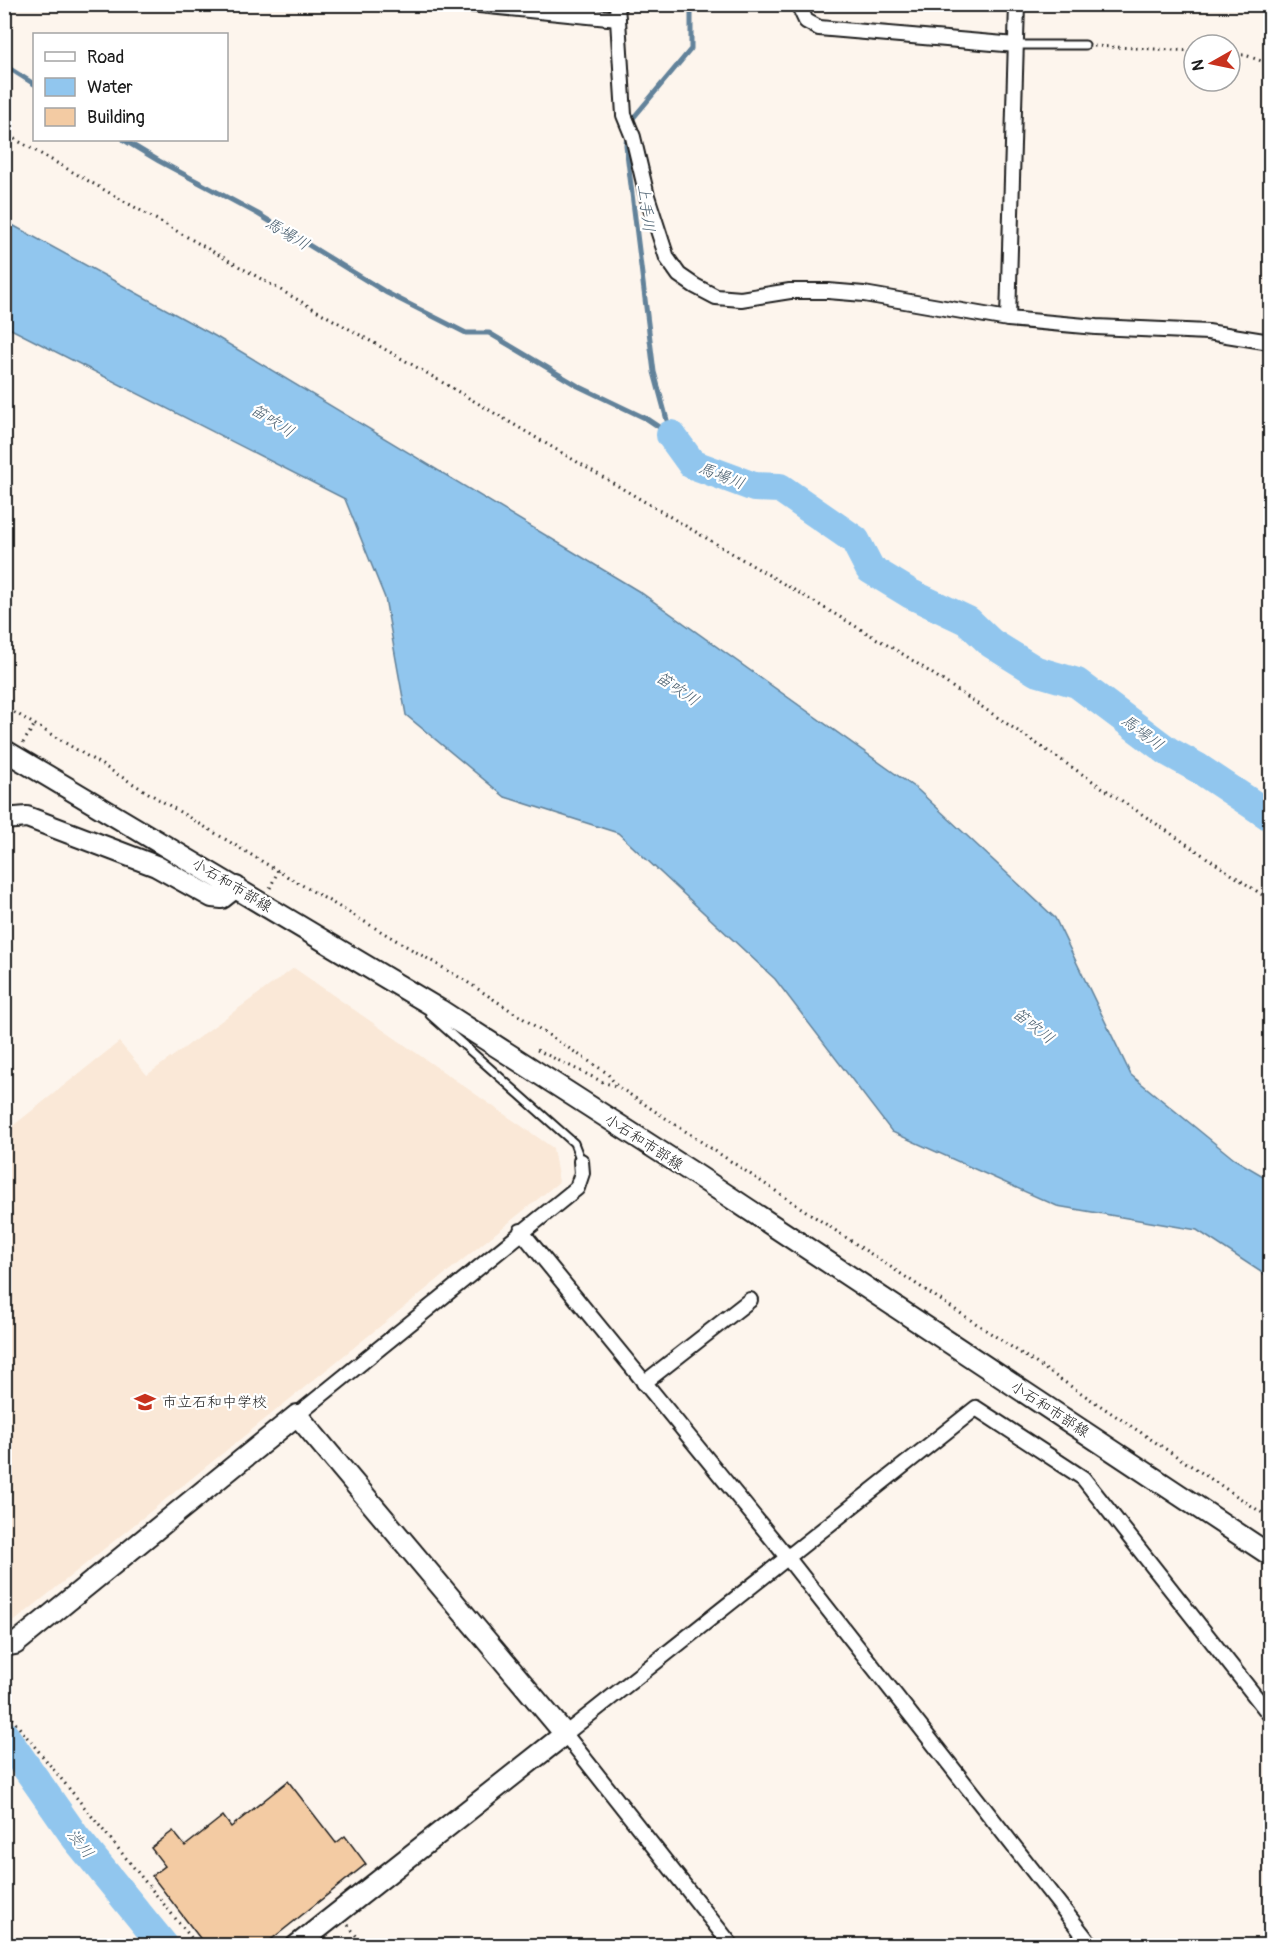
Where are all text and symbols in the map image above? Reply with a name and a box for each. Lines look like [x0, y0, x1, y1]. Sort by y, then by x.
legend [33, 33, 228, 141]
north arrow [1182, 33, 1242, 93]
text: Road [87, 46, 124, 69]
text: N [1187, 58, 1209, 72]
text: Water [87, 76, 133, 99]
text: Building [87, 106, 145, 129]
water label: 上手川 [633, 183, 659, 233]
water label: 馬場川 [262, 213, 313, 255]
water label: 笛吹川 [247, 400, 298, 442]
water label: 馬場川 [696, 458, 748, 494]
water label: 笛吹川 [652, 667, 703, 711]
water label: 馬場川 [1117, 710, 1168, 755]
street label: 小石和市部線 [188, 854, 275, 917]
water label: 笛吹川 [1008, 1003, 1058, 1048]
street label: 小石和市部線 [601, 1110, 687, 1175]
street label: 小石和市部線 [1007, 1377, 1093, 1442]
school or university icon: 市立石和中学校 [133, 1390, 157, 1414]
place label: 市立石和中学校 [162, 1393, 267, 1412]
water label: 渋川 [62, 1825, 98, 1862]

